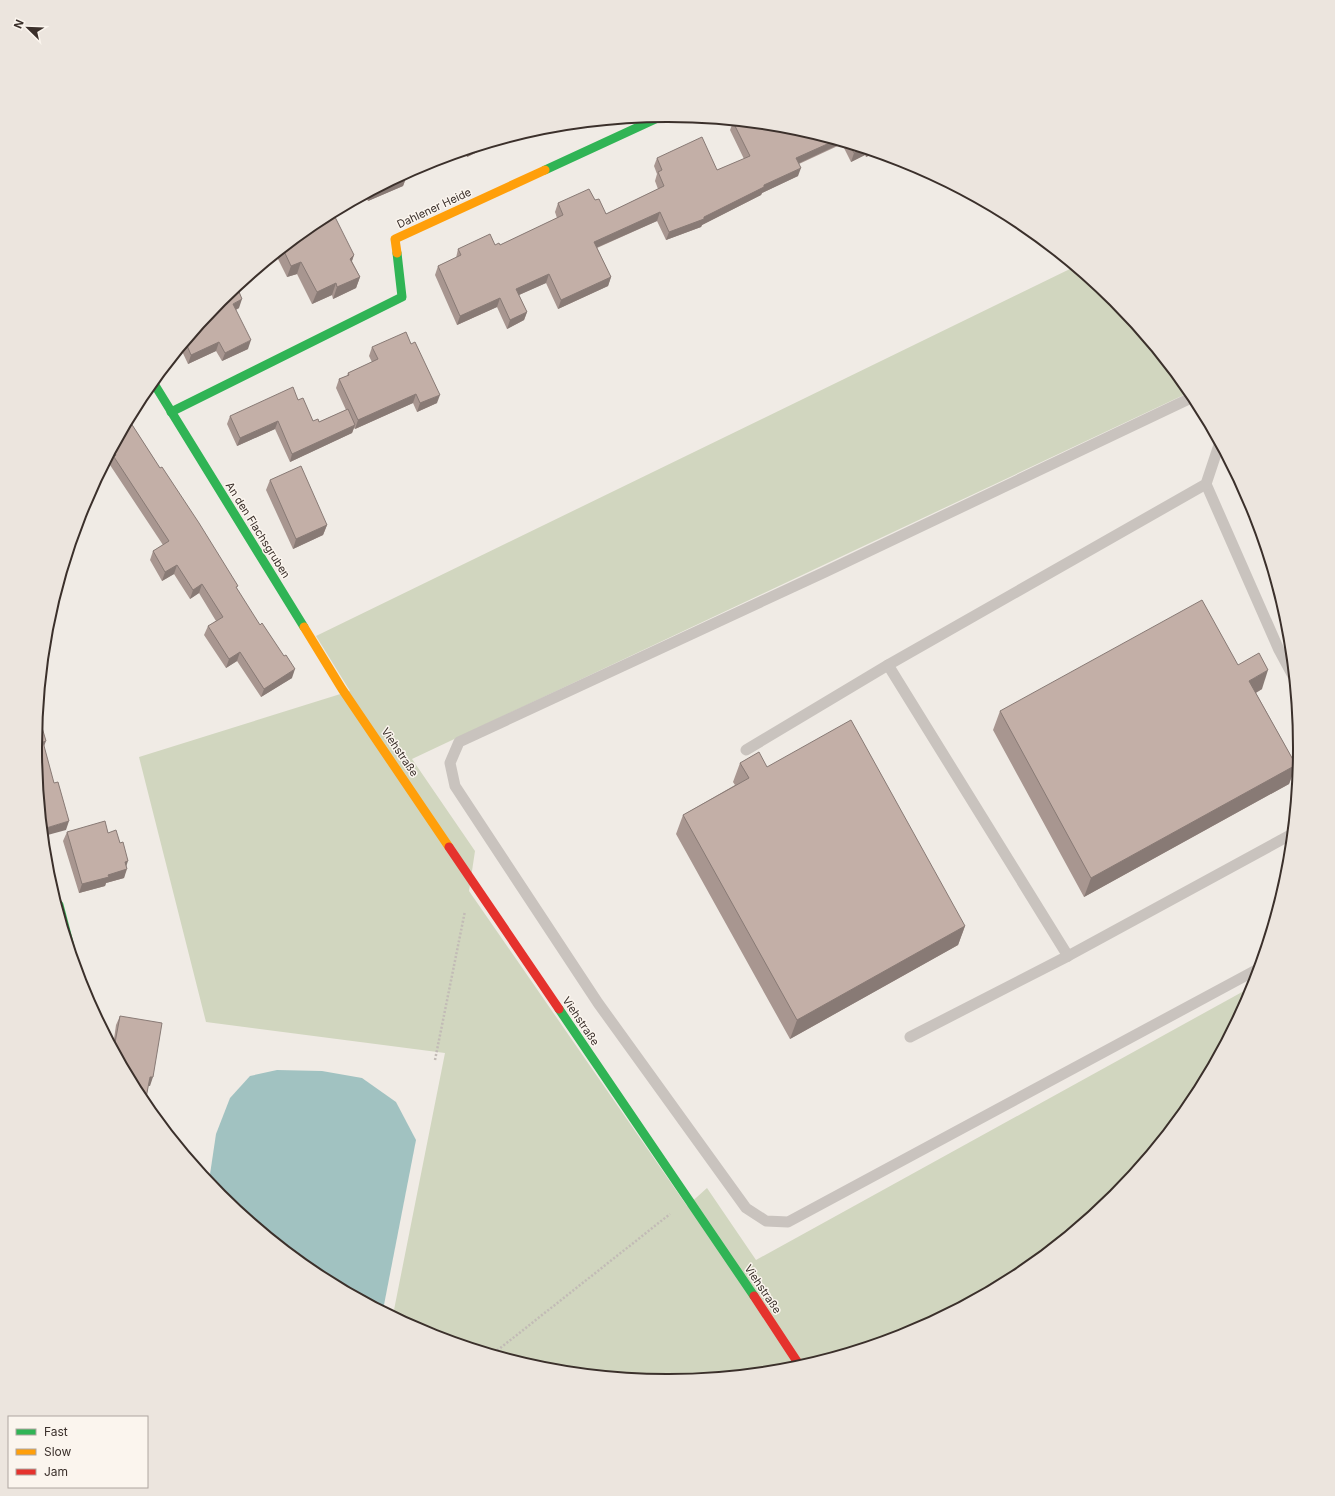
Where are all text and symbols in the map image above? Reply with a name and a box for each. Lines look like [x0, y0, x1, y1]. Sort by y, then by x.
north arrow [8, 8, 48, 48]
text: N [11, 17, 27, 31]
street label: Dahlener Heide [395, 185, 473, 231]
street label: An den Flachsgruben [223, 479, 293, 581]
street label: Viehstraße [379, 725, 421, 779]
street label: Viehstraße [560, 994, 602, 1048]
street label: Viehstraße [742, 1262, 784, 1316]
legend [8, 1416, 148, 1488]
text: Fast [44, 1424, 68, 1439]
text: Slow [44, 1444, 72, 1459]
text: Jam [44, 1464, 68, 1479]

